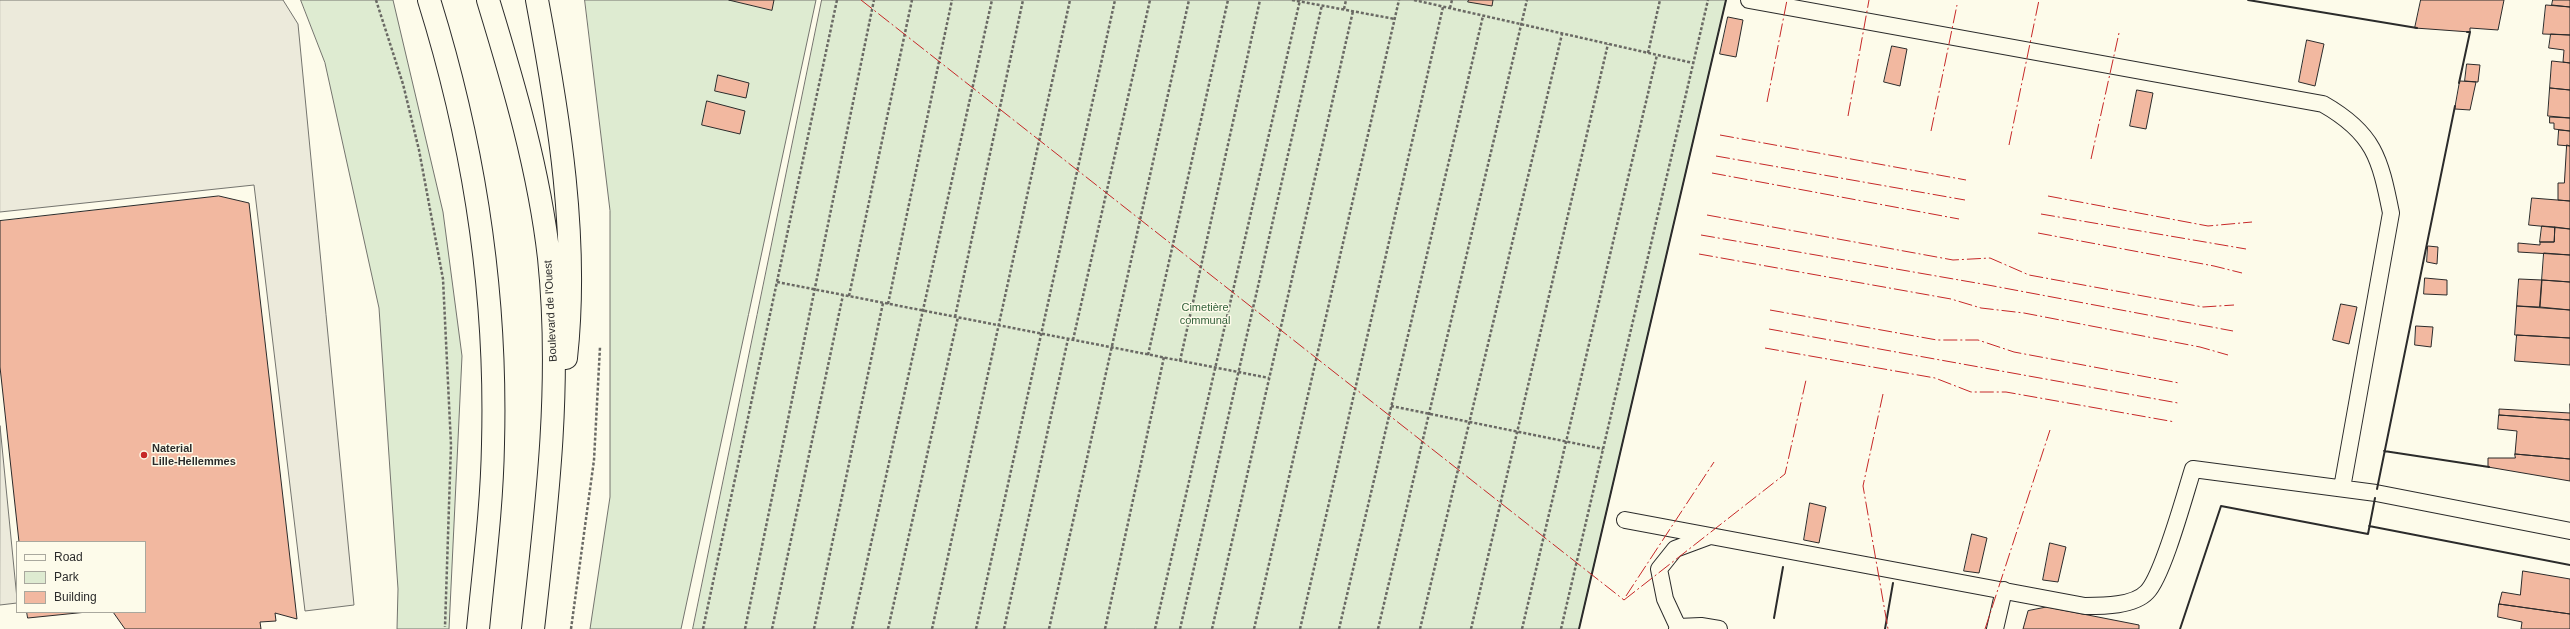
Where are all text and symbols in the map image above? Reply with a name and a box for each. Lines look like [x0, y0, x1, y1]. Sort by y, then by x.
street label: Boulevard de l'Ouest [542, 260, 560, 362]
park label: Cimetière communal [1180, 301, 1230, 327]
place label: Naterial Lille-Hellemmes [152, 442, 236, 468]
marker: Naterial Lille-Hellemmes [139, 450, 149, 460]
legend [16, 541, 146, 613]
text: Road [54, 550, 83, 564]
text: Park [54, 570, 79, 584]
text: Building [54, 590, 97, 604]

